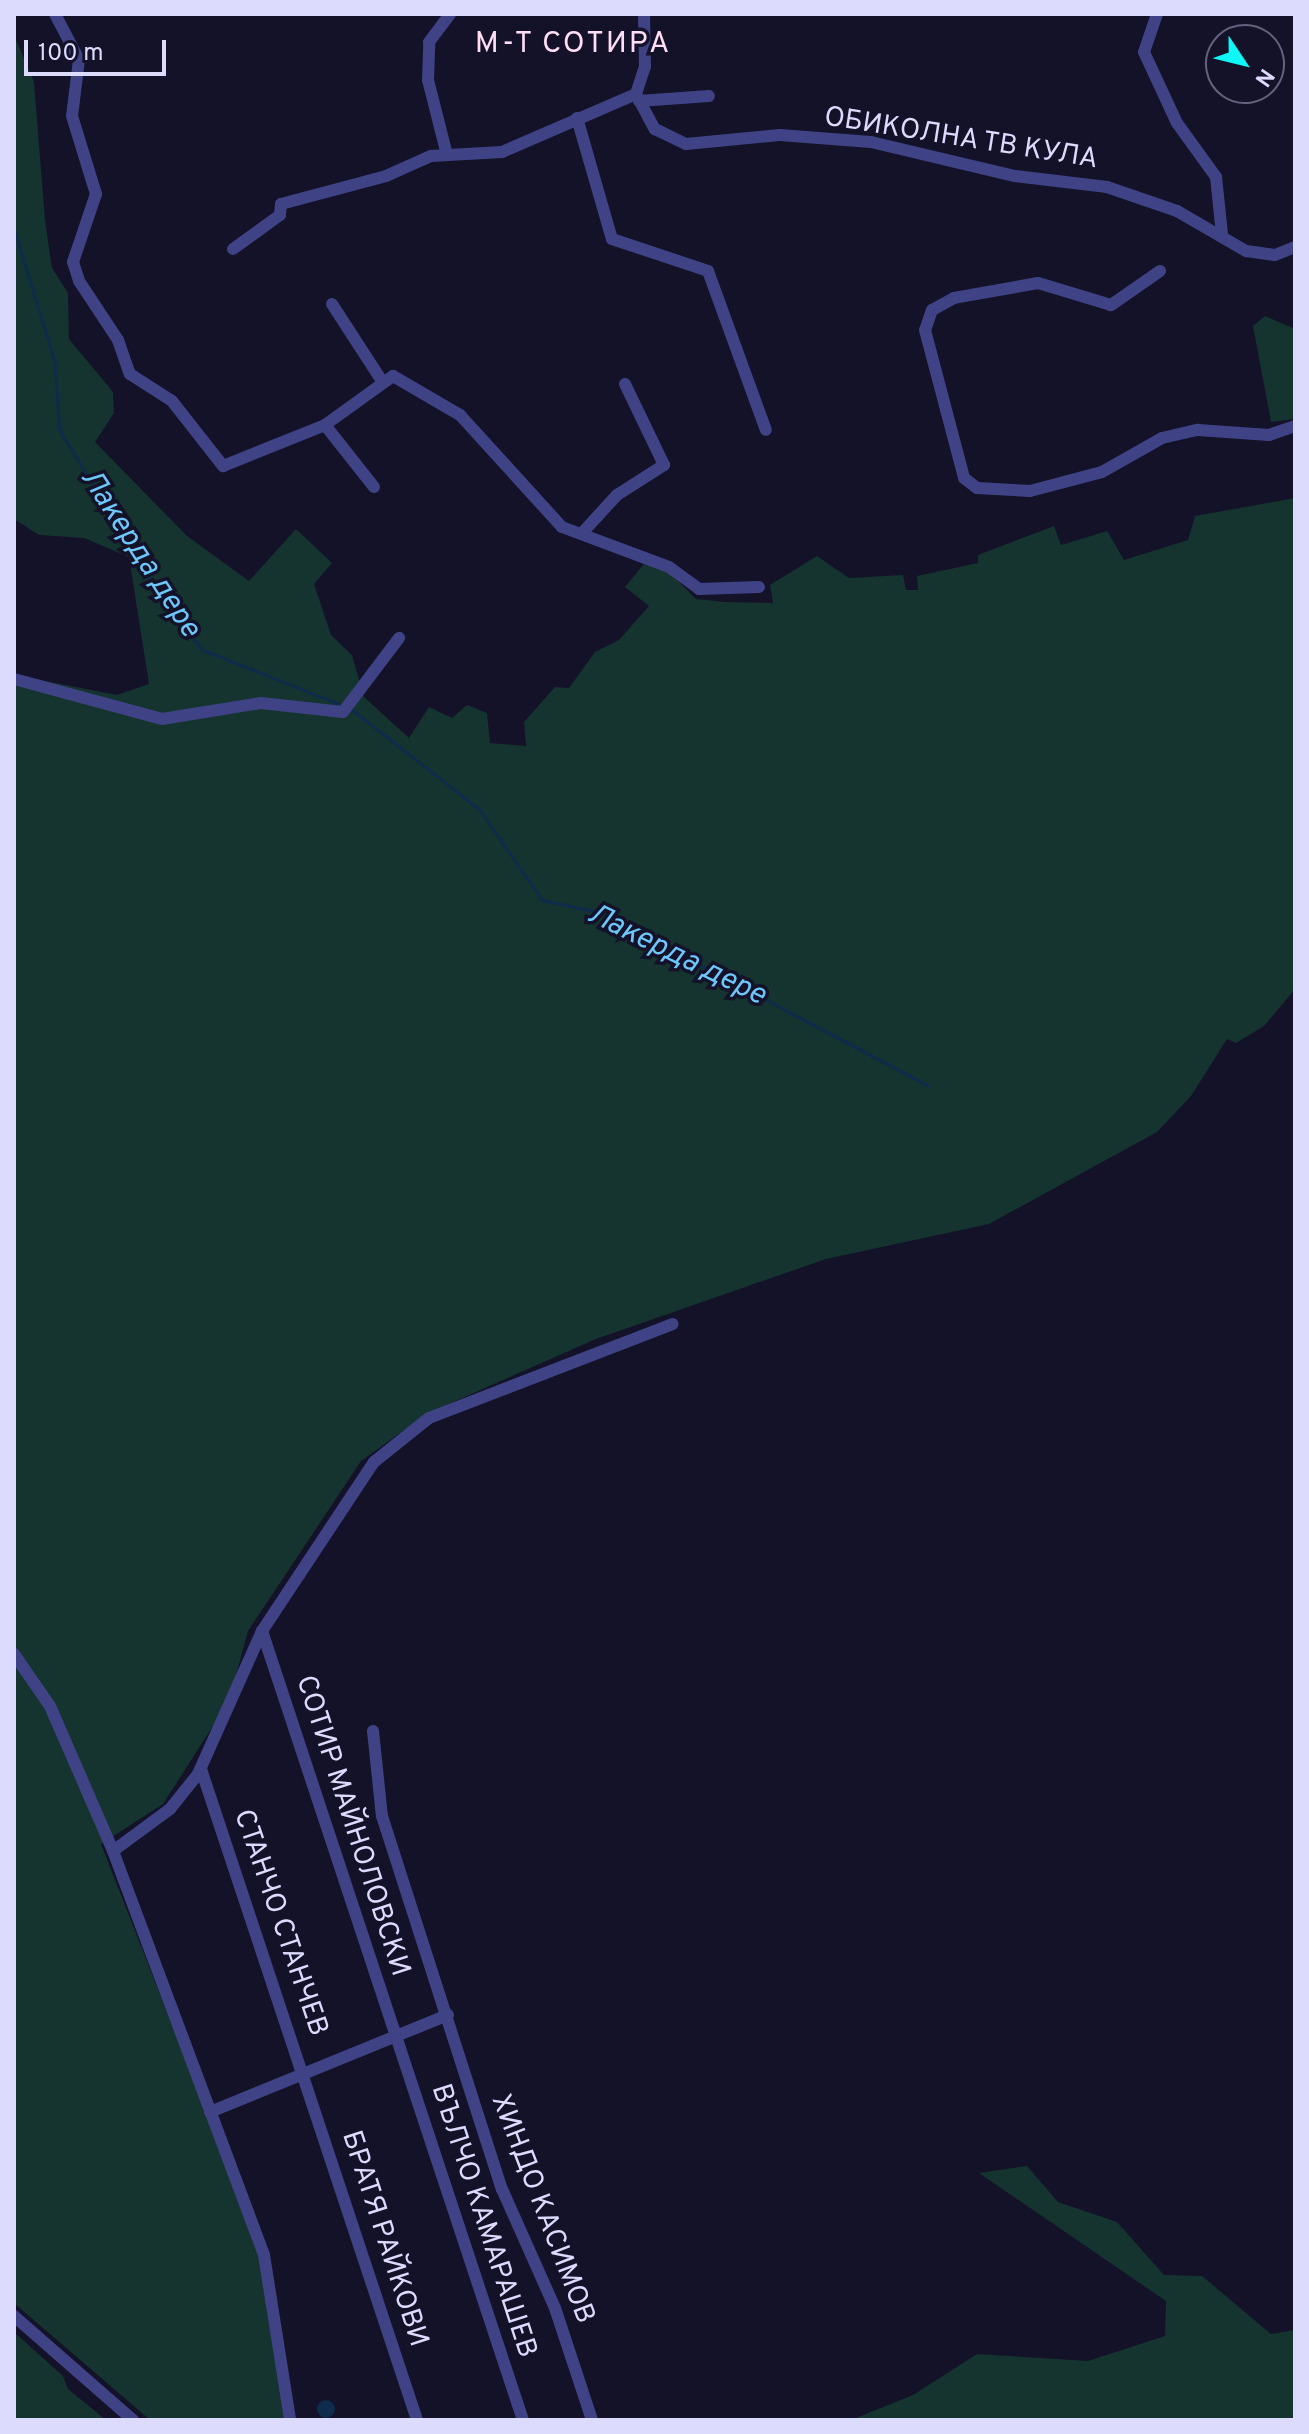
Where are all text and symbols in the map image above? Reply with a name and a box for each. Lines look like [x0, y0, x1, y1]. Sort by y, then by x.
scale bar [28, 24, 170, 74]
north arrow [1205, 24, 1285, 104]
district label: М-Т СОТИРА [474, 27, 672, 63]
text: 100 m [38, 39, 104, 69]
text: N [1248, 63, 1279, 91]
street label: ОБИКОЛНА ТВ КУЛА [821, 101, 1101, 177]
water label: Лакерда дере [71, 463, 207, 645]
water label: Лакерда дере [581, 897, 771, 1015]
street label: СОТИР МАЙНОЛОВСКИ [287, 1671, 417, 1981]
street label: СТАНЧО СТАНЧЕВ [225, 1805, 335, 2041]
street label: ВЪЛЧО КАМАРАШЕВ [423, 2080, 543, 2362]
street label: ХИНДО КАСИМОВ [483, 2090, 601, 2328]
street label: БРАТЯ РАЙКОВИ [333, 2127, 435, 2351]

